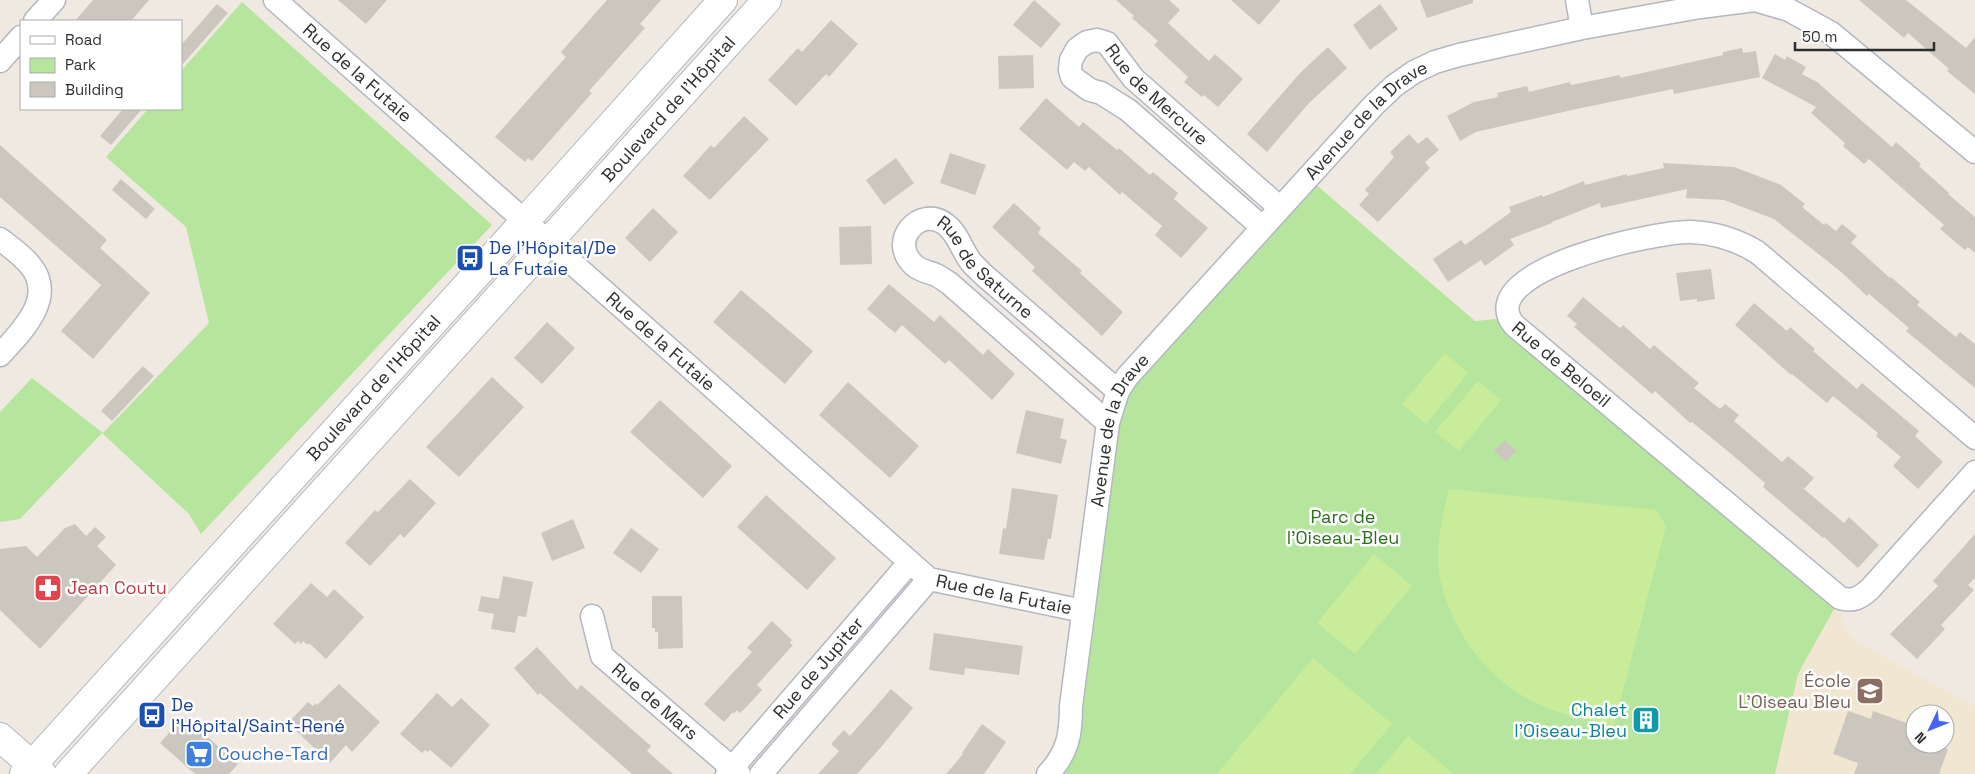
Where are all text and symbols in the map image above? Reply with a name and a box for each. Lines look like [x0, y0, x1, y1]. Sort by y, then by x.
street label: Rue de la Futaie [298, 18, 417, 127]
legend [20, 20, 182, 110]
scale bar [1795, 20, 1934, 52]
text: 50 m [1802, 27, 1837, 46]
text: Road [65, 30, 102, 49]
street label: Boulevard de l'Hôpital [596, 31, 740, 187]
street label: Rue de Mercure [1100, 39, 1213, 150]
text: Park [65, 55, 96, 74]
street label: Avenue de la Drave [1300, 55, 1431, 184]
text: Building [65, 80, 124, 99]
street label: Rue de Saturne [933, 210, 1038, 324]
place label: De l'Hôpital/De La Futaie [489, 236, 616, 280]
bus stop icon: De l'Hôpital/De La Futaie [455, 243, 485, 273]
street label: Rue de la Futaie [601, 287, 720, 395]
street label: Boulevard de l'Hôpital [301, 310, 445, 465]
street label: Rue de Beloeil [1507, 316, 1616, 412]
street label: Avenue de la Drave [1085, 348, 1154, 508]
park label: Parc de l'Oiseau-Bleu [1287, 505, 1399, 549]
street label: Rue de la Futaie [934, 569, 1074, 619]
pharmacy icon: Jean Coutu [33, 573, 63, 603]
place label: Jean Coutu [67, 576, 167, 599]
street label: Rue de Jupiter [768, 612, 868, 723]
street label: Rue de Mars [607, 658, 703, 745]
place label: École L'Oiseau Bleu [1738, 669, 1851, 713]
school or university icon: École L'Oiseau Bleu [1855, 676, 1885, 706]
place label: De l'Hôpital/Saint-René [171, 693, 345, 737]
place label: Chalet l'Oiseau-Bleu [1514, 698, 1627, 742]
bus stop icon: De l'Hôpital/Saint-René [137, 700, 167, 730]
north arrow [1905, 704, 1955, 754]
building icon: Chalet l'Oiseau-Bleu [1631, 705, 1661, 735]
text: N [1911, 728, 1930, 747]
supermarket icon: Couche-Tard [184, 739, 214, 769]
place label: Couche-Tard [218, 742, 328, 765]

